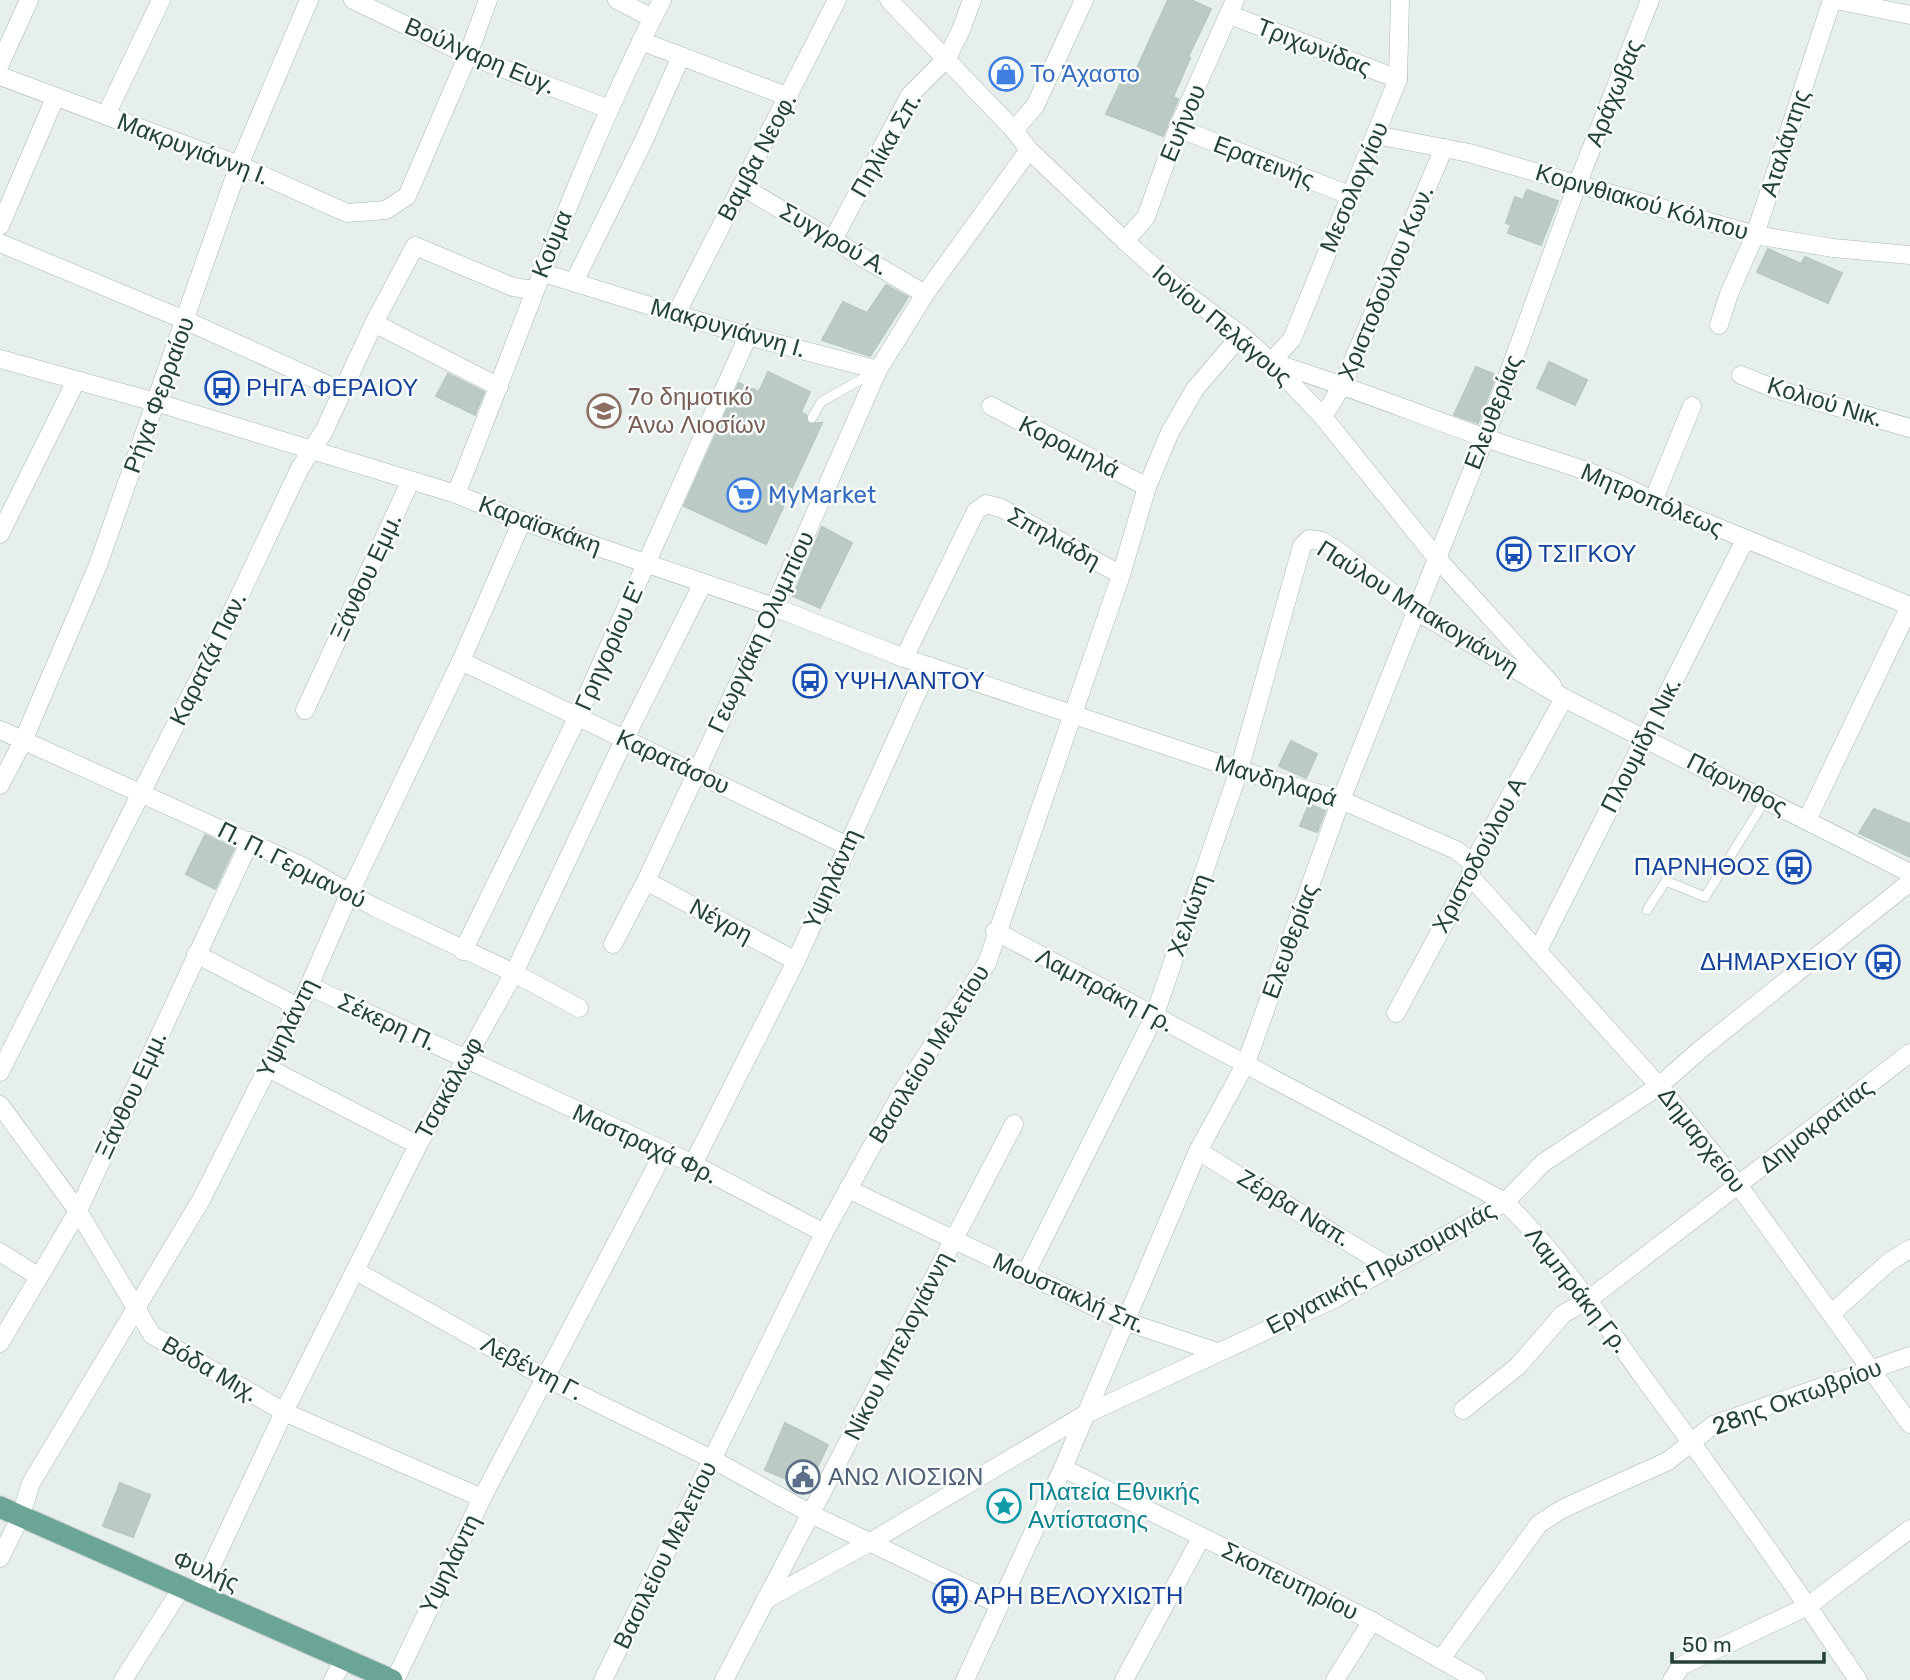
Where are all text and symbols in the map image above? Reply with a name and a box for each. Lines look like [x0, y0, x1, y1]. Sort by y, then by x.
street label: Βούλγαρη Ευγ. [401, 12, 559, 100]
street label: Τριχωνίδας [1253, 12, 1375, 82]
street label: Αράχωβας [1580, 35, 1648, 151]
shop icon: Το Άχαστο [987, 55, 1025, 93]
place label: Το Άχαστο [1030, 60, 1140, 88]
street label: Ευήνου [1154, 80, 1212, 166]
street label: Αταλάντης [1755, 86, 1815, 200]
street label: Πηλίκα Σπ. [845, 88, 927, 202]
street label: Βαμβα Νεοφ. [712, 89, 802, 225]
street label: Μακρυγιάννη Ι. [113, 107, 273, 191]
street label: Μεσολογγίου [1314, 117, 1394, 257]
street label: Ερατεινής [1210, 130, 1318, 194]
street label: Κορινθιακού Κόλπου [1532, 158, 1752, 246]
street label: Χριστοδούλου Κων. [1332, 182, 1440, 384]
street label: Συγγρού Α. [775, 197, 893, 281]
street label: Κούμα [526, 206, 578, 282]
street label: Ιονίου Πελάγους [1147, 259, 1297, 391]
street label: Μακρυγιάννη Ι. [647, 293, 809, 363]
street label: Ρήγα Φερραίου [118, 313, 200, 477]
street label: Ελευθερίας [1458, 351, 1528, 473]
bus stop icon: ΡΗΓΑ ΦΕΡΑΙΟΥ [203, 369, 241, 407]
street label: Κολιού Νικ. [1764, 371, 1886, 433]
place label: ΡΗΓΑ ΦΕΡΑΙΟΥ [246, 374, 418, 402]
place label: 7ο δημοτικό Άνω Λιοσίων [628, 383, 766, 439]
school or university icon: 7ο δημοτικό Άνω Λιοσίων [585, 392, 623, 430]
street label: Κορομηλά [1014, 410, 1124, 484]
street label: Μητροπόλεως [1577, 457, 1727, 543]
supermarket icon: MyMarket [725, 476, 763, 514]
place label: MyMarket [768, 481, 876, 509]
street label: Καραϊσκάκη [475, 490, 605, 560]
street label: Σπηλιάδη [1003, 501, 1105, 575]
street label: Ξάνθου Εμμ. [324, 509, 408, 645]
street label: Γεωργάκη Ολυμπίου [702, 527, 820, 737]
street label: Παύλου Μπακογιάννη [1312, 535, 1524, 681]
bus stop icon: ΤΣΙΓΚΟΥ [1495, 535, 1533, 573]
place label: ΤΣΙΓΚΟΥ [1538, 540, 1637, 568]
street label: Γρηγορίου Ε' [569, 577, 651, 715]
street label: Καρατζά Παν. [164, 588, 252, 730]
bus stop icon: ΥΨΗΛΑΝΤΟΥ [791, 662, 829, 700]
place label: ΥΨΗΛΑΝΤΟΥ [834, 667, 985, 695]
street label: Πλουμίδη Νικ. [1595, 673, 1687, 817]
street label: Καρατάσου [612, 724, 734, 800]
street label: Πάρνηθος [1682, 747, 1792, 821]
street label: Μανδηλαρά [1212, 749, 1340, 813]
street label: Χριστοδούλου Α [1426, 772, 1532, 938]
street label: Π. Π. Γερμανού [213, 816, 371, 914]
street label: Υψηλάντη [797, 825, 867, 933]
bus stop icon: ΠΑΡΝΗΘΟΣ [1775, 848, 1813, 886]
place label: ΠΑΡΝΗΘΟΣ [1634, 853, 1770, 881]
street label: Χελιώτη [1162, 870, 1216, 960]
street label: Ελευθερίας [1256, 880, 1324, 1002]
street label: Νέγρη [685, 893, 757, 949]
street label: Λαμπράκη Γρ. [1031, 942, 1179, 1038]
bus stop icon: ΔΗΜΑΡΧΕΙΟΥ [1864, 943, 1902, 981]
place label: ΔΗΜΑΡΧΕΙΟΥ [1700, 948, 1858, 976]
street label: Βασιλείου Μελετίου [863, 960, 995, 1148]
street label: Υψηλάντη [251, 974, 323, 1082]
street label: Σέκερη Π. [334, 987, 440, 1057]
street label: Ξάνθου Εμμ. [89, 1027, 173, 1163]
street label: Τσακάλωφ [410, 1032, 488, 1144]
street label: Δημοκρατίας [1754, 1073, 1878, 1179]
street label: Δημαρχείου [1652, 1082, 1752, 1198]
street label: Μαστραχά Φρ. [568, 1098, 722, 1190]
street label: Ζέρβα Ναπ. [1233, 1163, 1355, 1253]
street label: Εργατικής Πρωτομαγιάς [1262, 1196, 1500, 1340]
street label: Λαμπράκη Γρ. [1519, 1222, 1635, 1358]
street label: Νίκου Μπελογιάννη [838, 1247, 958, 1445]
street label: Μουστακλή Σπ. [988, 1247, 1150, 1339]
street label: Βόδα Μιχ. [157, 1330, 263, 1408]
street label: Λεβέντη Γ. [476, 1330, 588, 1406]
street label: 28ης Οκτωβρίου [1709, 1353, 1885, 1441]
street label: Βασιλείου Μελετίου [607, 1457, 723, 1653]
public building icon: ΑΝΩ ΛΙΟΣΙΩΝ [784, 1458, 822, 1496]
place label: ΑΝΩ ΛΙΟΣΙΩΝ [828, 1463, 983, 1491]
place label: Πλατεία Εθνικής Αντίστασης [1028, 1478, 1200, 1534]
place icon: Πλατεία Εθνικής Αντίστασης [985, 1487, 1023, 1525]
street label: Υψηλάντη [414, 1510, 486, 1618]
street label: Σκοπευτηρίου [1217, 1536, 1363, 1626]
street label: Φυλής [169, 1545, 243, 1597]
bus stop icon: ΑΡΗ ΒΕΛΟΥΧΙΩΤΗ [931, 1577, 969, 1615]
place label: ΑΡΗ ΒΕΛΟΥΧΙΩΤΗ [974, 1582, 1183, 1610]
scale bar [1672, 1620, 1824, 1664]
text: 50 m [1682, 1632, 1732, 1657]

